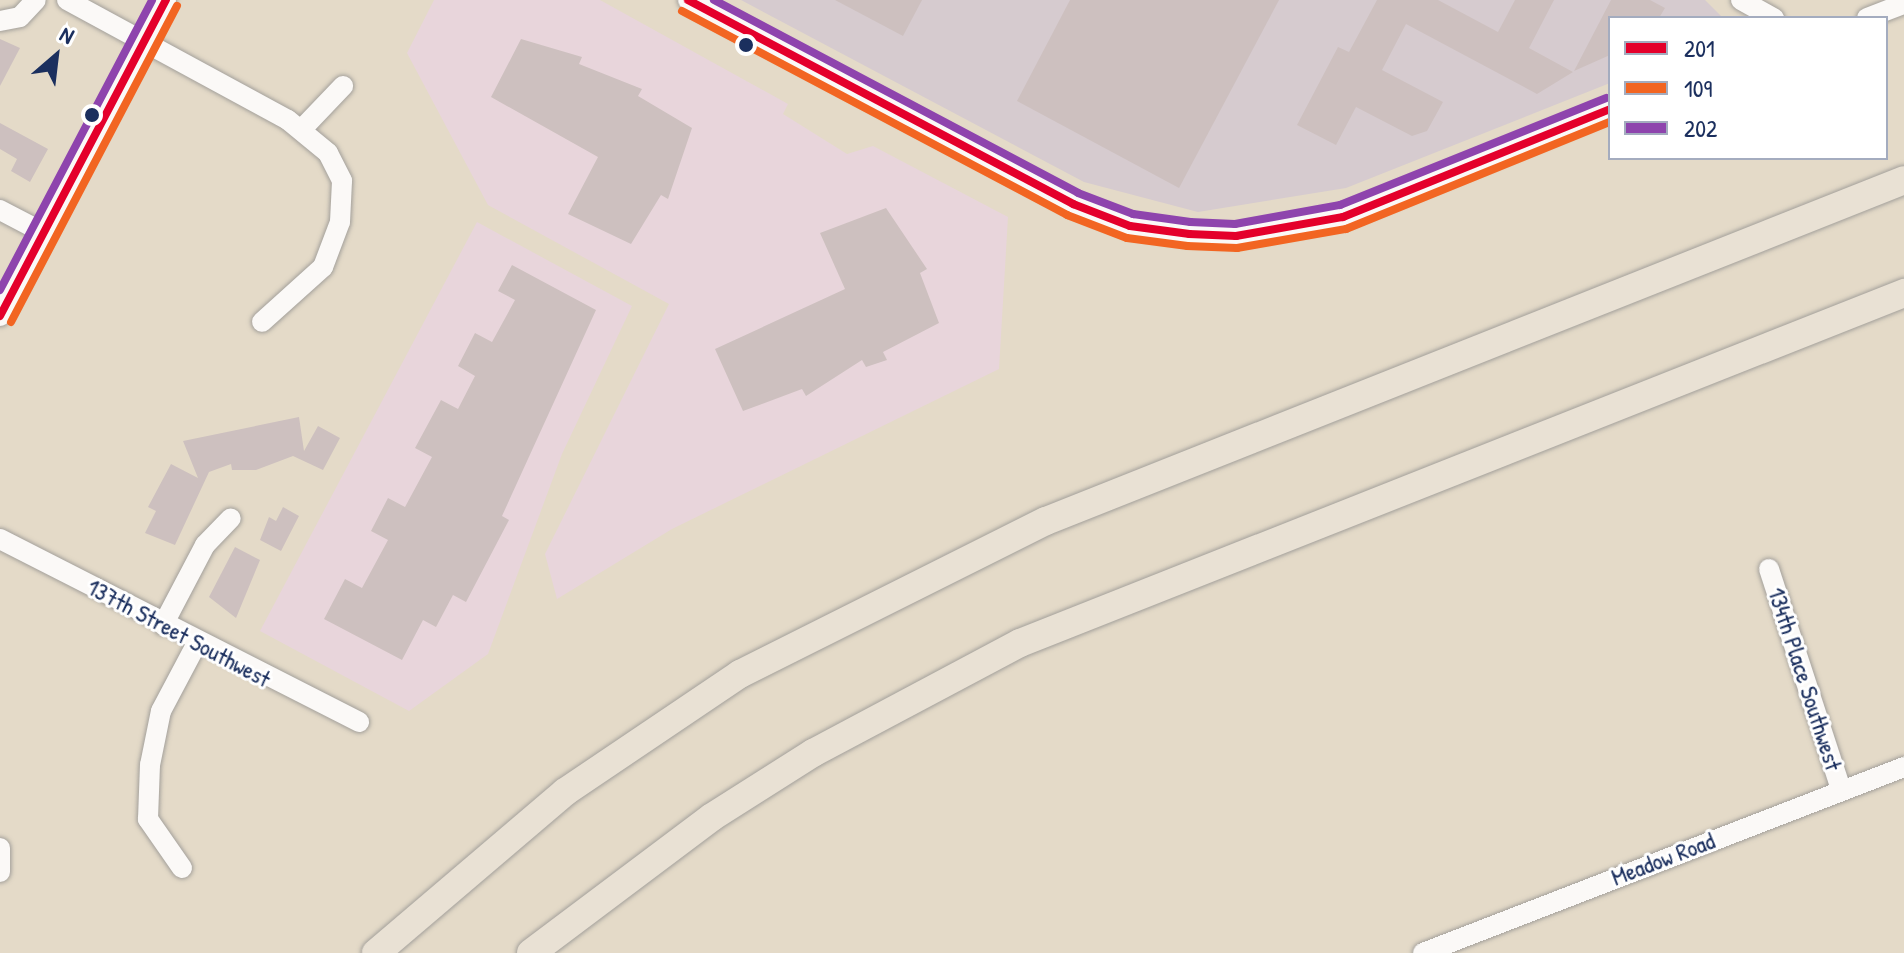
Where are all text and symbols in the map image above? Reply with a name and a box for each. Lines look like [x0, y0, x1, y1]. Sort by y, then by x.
north arrow [16, 16, 96, 96]
legend [1608, 16, 1888, 160]
text: N [55, 19, 79, 51]
text: 201 [1684, 32, 1715, 64]
unlabelled marker [738, 37, 754, 53]
text: 109 [1684, 72, 1712, 104]
unlabelled marker [84, 107, 100, 123]
text: 202 [1684, 112, 1717, 144]
street label: 137th Street Southwest [82, 573, 276, 693]
street label: 134th Place Southwest [1762, 584, 1848, 774]
street label: Meadow Road [1607, 826, 1719, 892]

